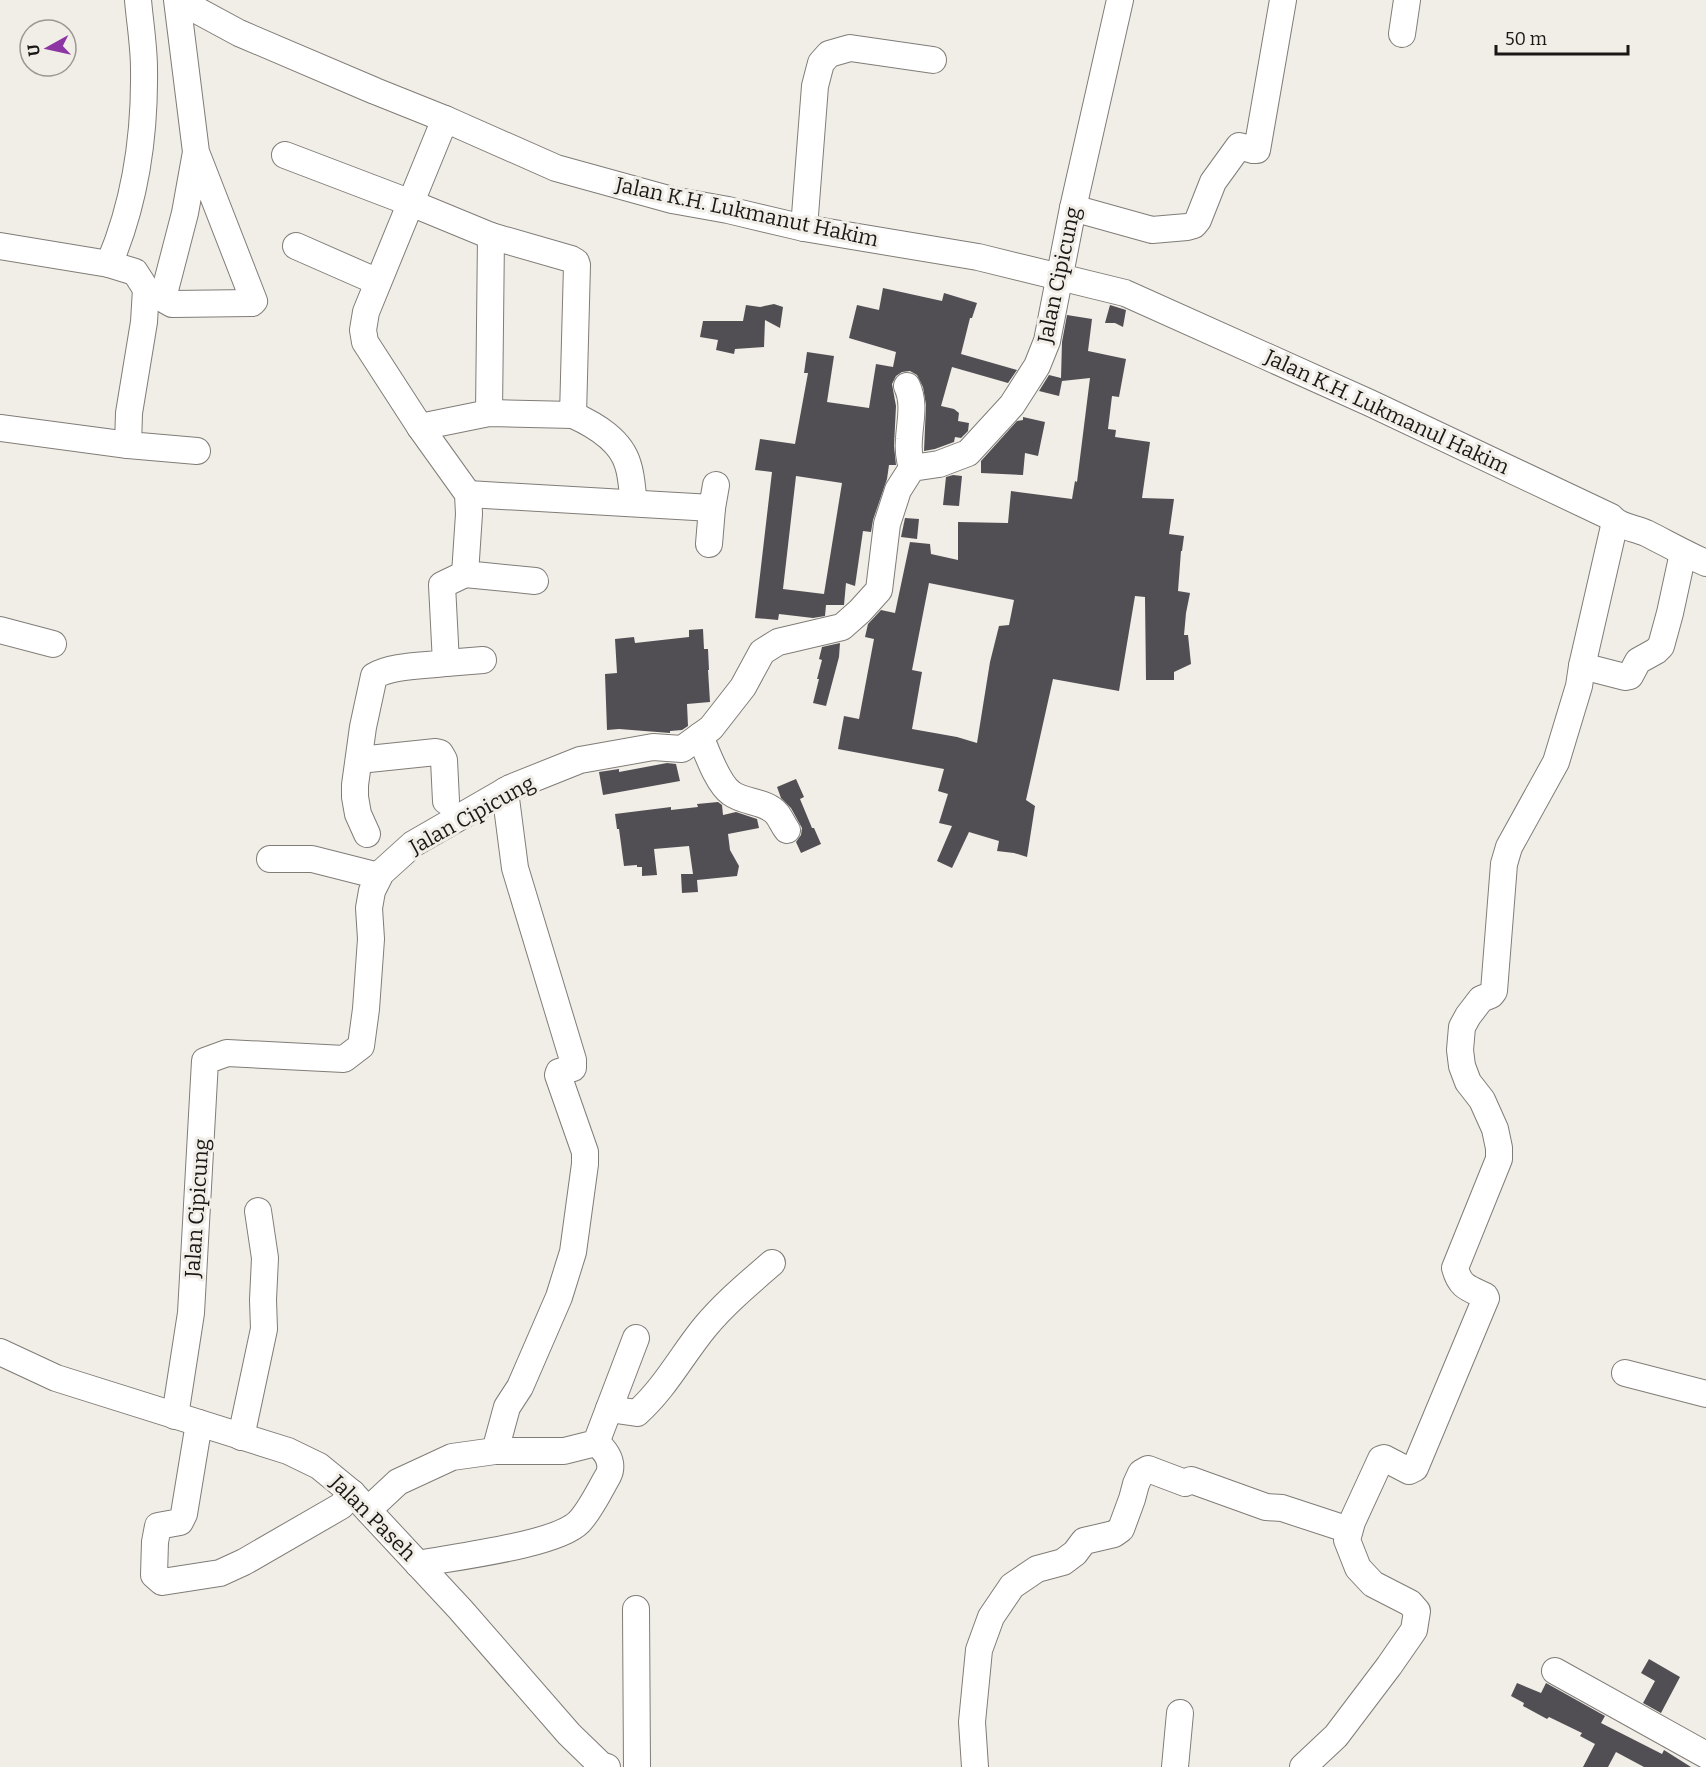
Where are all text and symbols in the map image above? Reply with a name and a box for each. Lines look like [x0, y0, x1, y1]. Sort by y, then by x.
north arrow [18, 18, 78, 78]
scale bar [1496, 18, 1628, 56]
text: 50 m [1505, 28, 1547, 50]
text: U [23, 43, 44, 57]
street label: Jalan K.H. Lukmanut Hakim [612, 171, 881, 253]
street label: Jalan Cipicung [1032, 204, 1086, 347]
street label: Jalan K.H. Lukmanul Hakim [1260, 343, 1513, 480]
street label: Jalan Cipicung [404, 770, 539, 861]
street label: Jalan Cipicung [179, 1137, 215, 1279]
street label: Jalan Paseh [324, 1469, 421, 1566]

